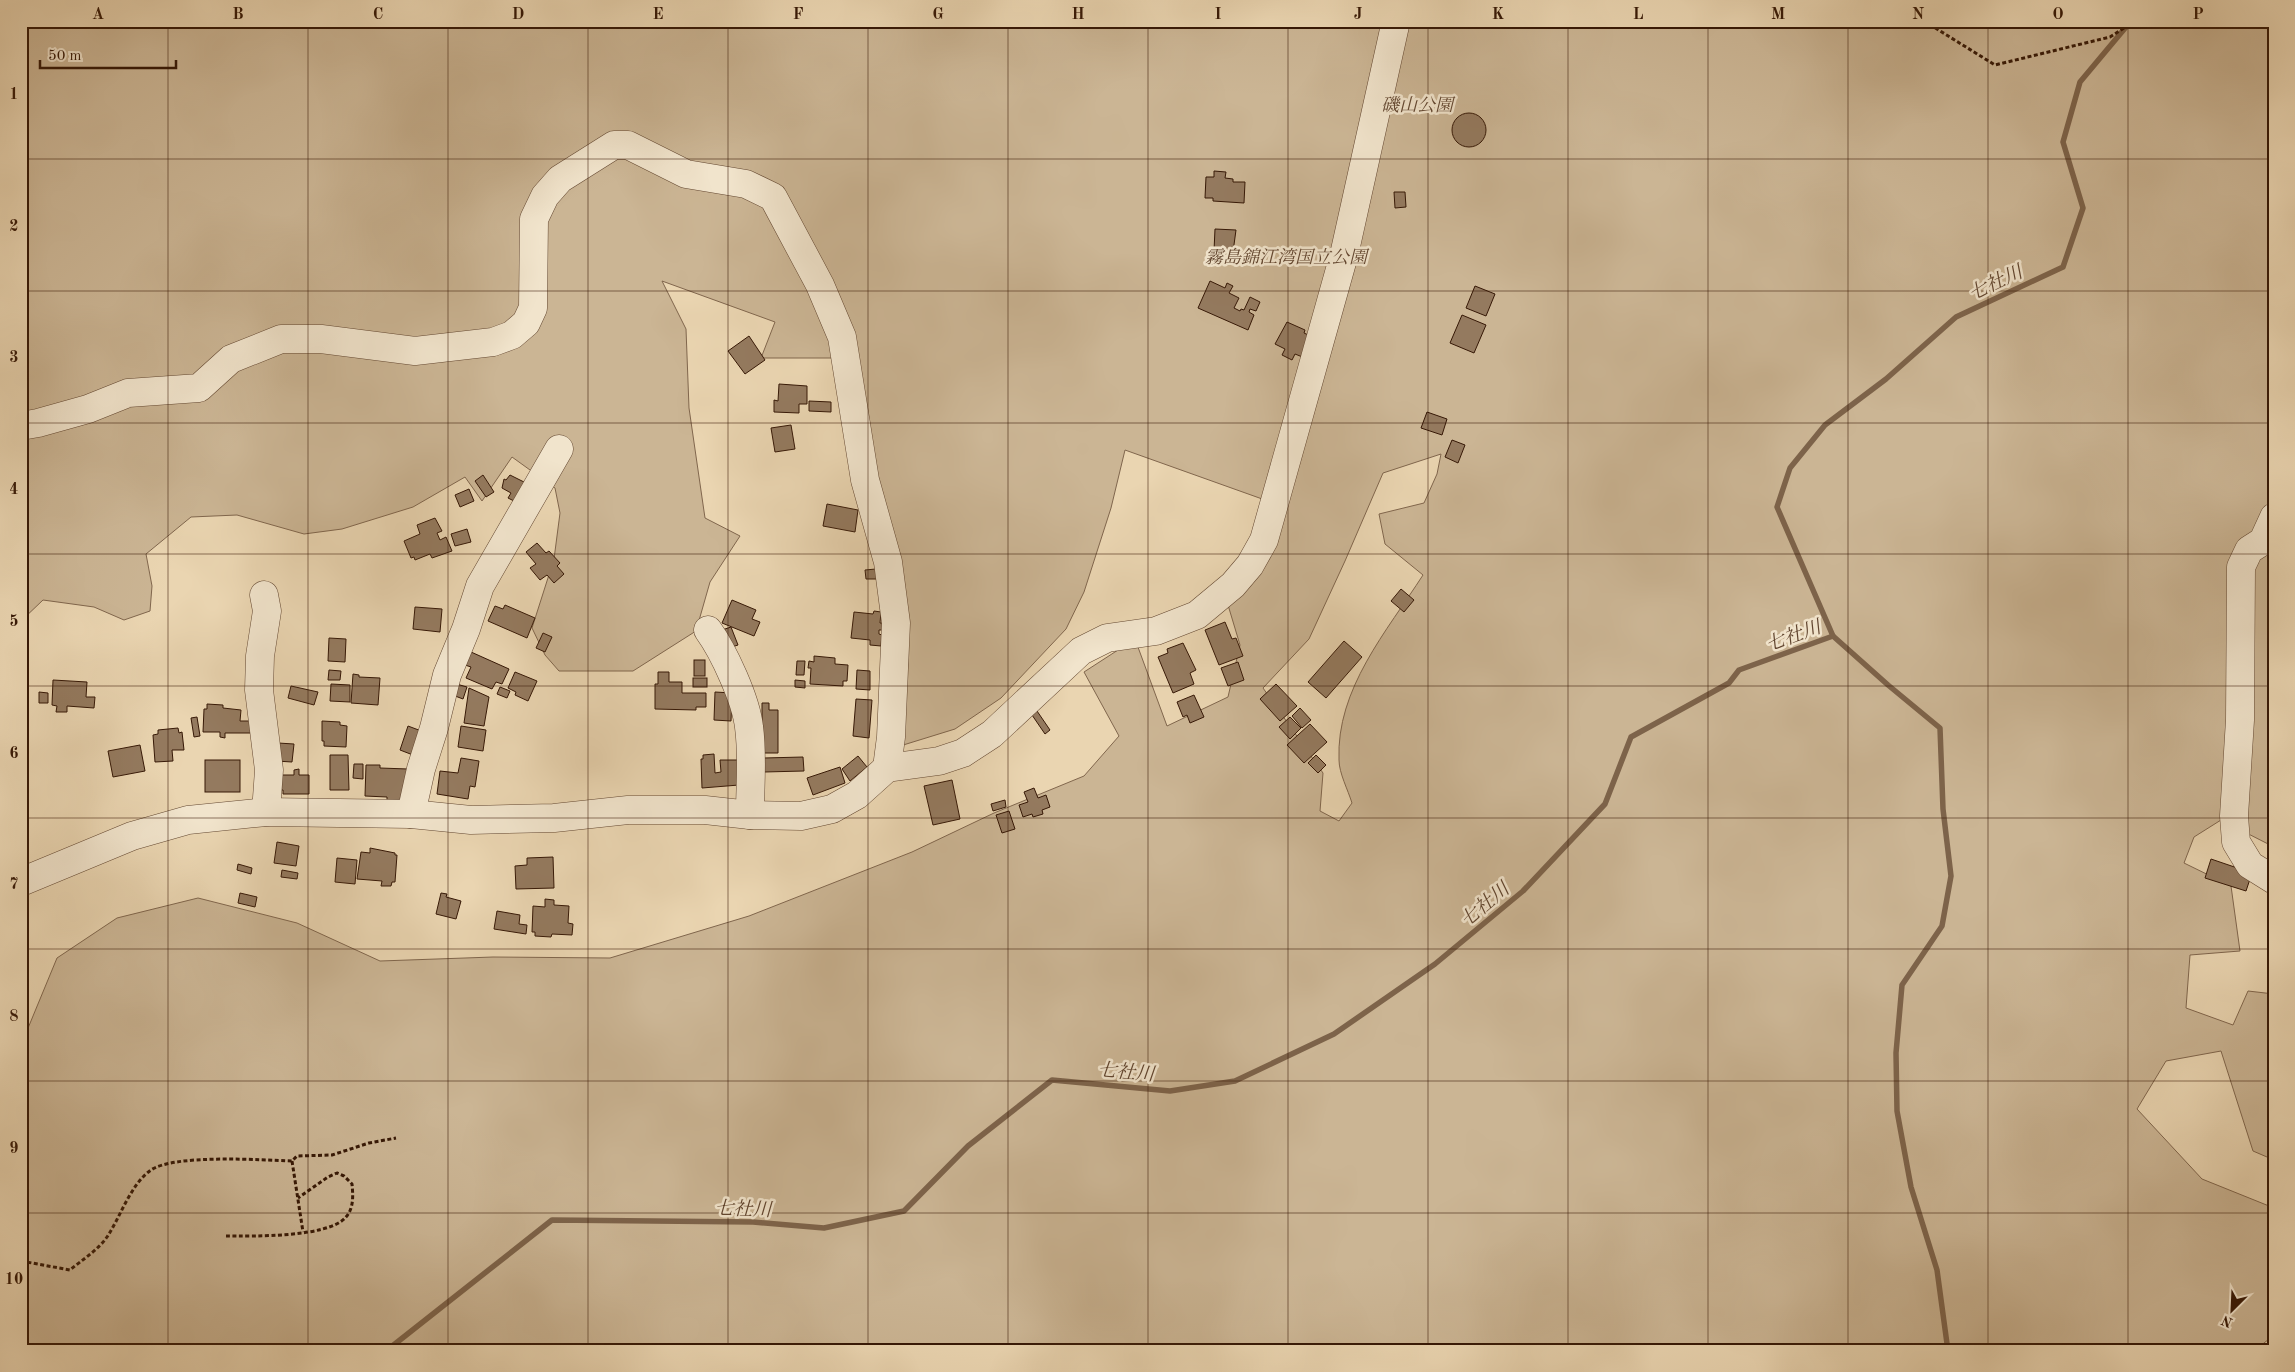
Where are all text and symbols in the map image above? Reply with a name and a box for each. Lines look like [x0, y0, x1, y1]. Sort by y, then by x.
text: A [92, 7, 104, 23]
text: B [232, 7, 244, 23]
text: C [373, 7, 383, 23]
text: D [512, 7, 524, 23]
text: E [652, 7, 664, 23]
text: F [793, 7, 804, 23]
text: G [932, 7, 944, 23]
text: H [1071, 7, 1085, 23]
text: I [1214, 7, 1222, 23]
text: J [1354, 7, 1363, 23]
text: K [1492, 7, 1504, 23]
text: L [1633, 7, 1644, 23]
text: M [1771, 7, 1785, 23]
text: N [1912, 7, 1925, 23]
text: O [2052, 7, 2064, 23]
text: P [2192, 7, 2204, 23]
scale bar [40, 38, 176, 70]
text: 50 m [48, 49, 82, 64]
text: 1 [9, 87, 19, 103]
park label: 磯山公園 [1381, 95, 1456, 115]
text: 2 [9, 219, 19, 235]
park label: 霧島錦江湾国立公園 [1205, 247, 1370, 267]
water label: 七社川 [1965, 261, 2028, 305]
text: 3 [9, 350, 19, 366]
text: 4 [9, 482, 19, 498]
text: 5 [9, 614, 19, 630]
water label: 七社川 [1763, 616, 1826, 656]
text: 6 [9, 746, 19, 762]
text: 7 [9, 877, 19, 893]
water label: 七社川 [1456, 878, 1515, 932]
text: 8 [9, 1009, 19, 1025]
water label: 七社川 [1097, 1060, 1157, 1086]
text: 9 [9, 1141, 19, 1157]
water label: 七社川 [714, 1198, 774, 1221]
text: 10 [5, 1272, 23, 1288]
north arrow [2208, 1284, 2258, 1334]
text: N [2219, 1312, 2235, 1330]

